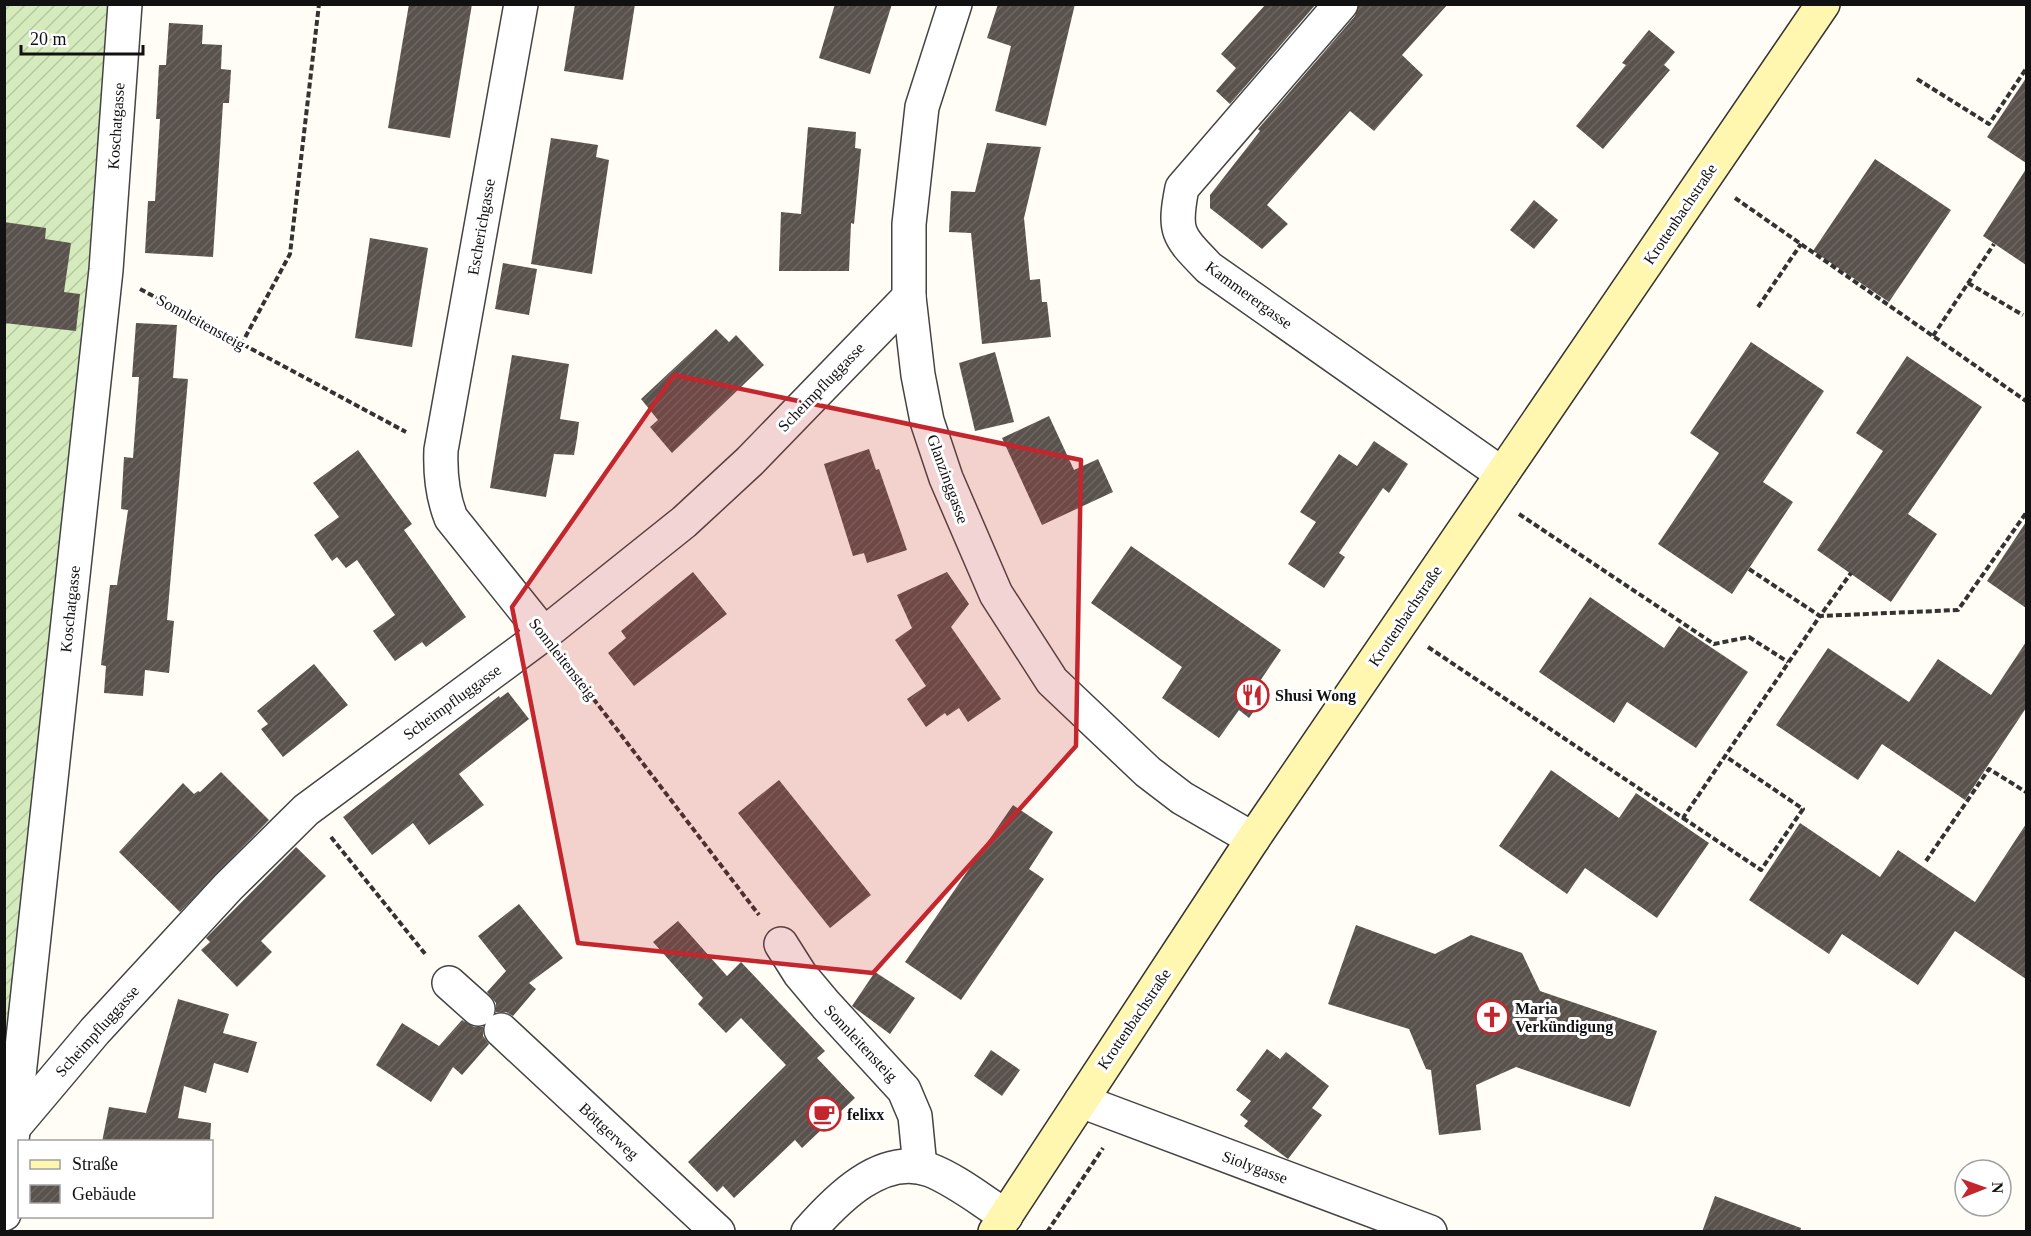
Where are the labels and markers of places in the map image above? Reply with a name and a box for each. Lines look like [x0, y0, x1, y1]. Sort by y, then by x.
restaurant icon: Shusi Wong [1234, 677, 1270, 713]
place label: Shusi Wong [1275, 687, 1356, 705]
church icon: Maria Verkündigung [1474, 999, 1510, 1035]
place label: Maria Verkündigung [1515, 1000, 1613, 1036]
cafe icon: felixx [806, 1096, 842, 1132]
place label: felixx [847, 1106, 884, 1123]

